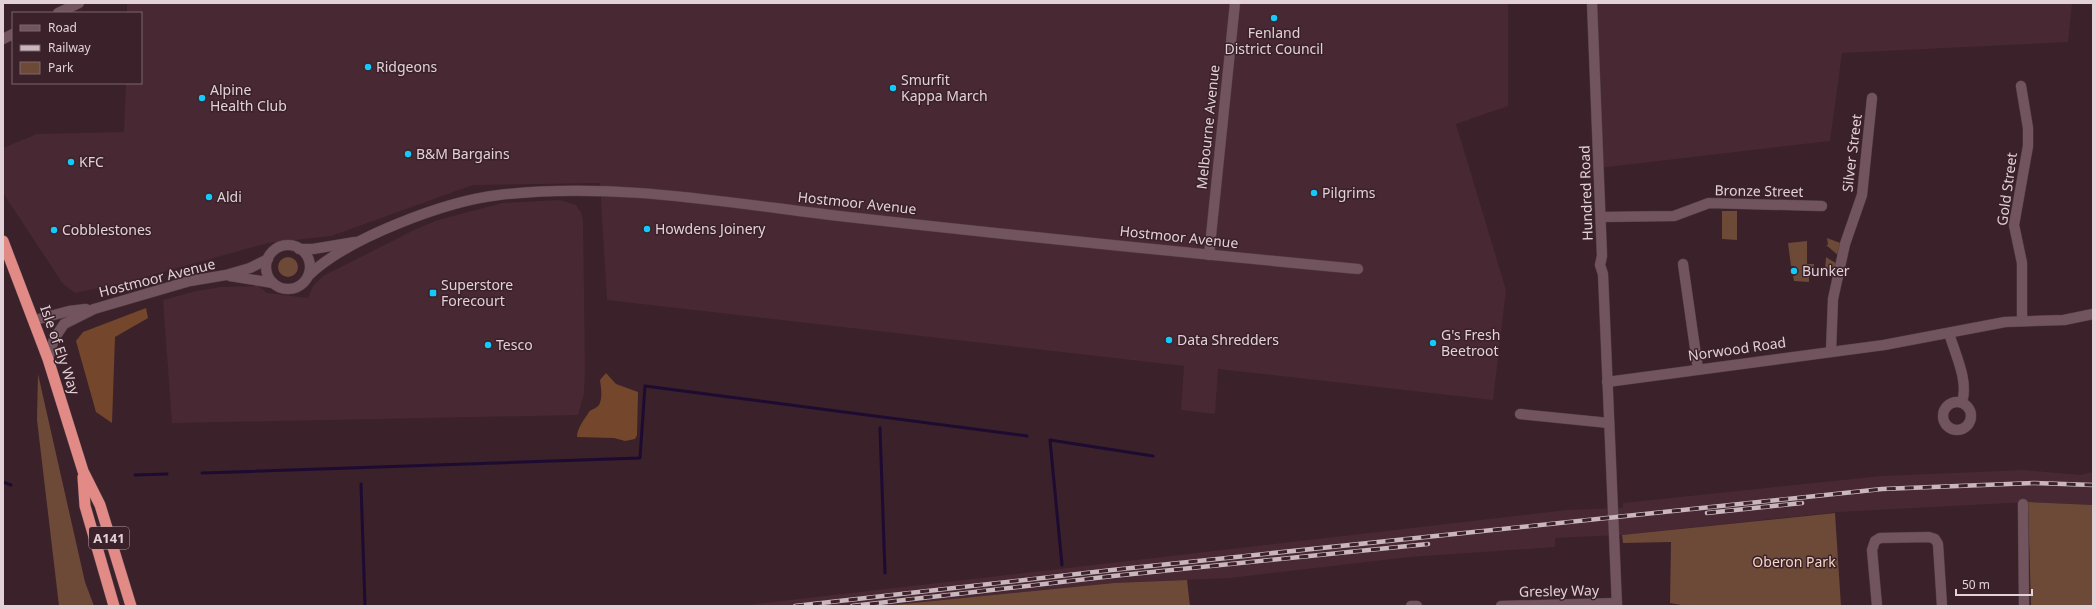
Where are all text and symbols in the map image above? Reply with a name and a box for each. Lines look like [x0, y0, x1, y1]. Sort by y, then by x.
legend [12, 12, 142, 84]
marker: Fenland District Council [1269, 13, 1279, 23]
text: Road [48, 19, 77, 36]
place label: Fenland District Council [1225, 23, 1323, 58]
text: Railway [48, 39, 92, 56]
place label: Ridgeons [376, 57, 438, 76]
text: Park [48, 59, 74, 76]
marker: Ridgeons [363, 62, 373, 72]
street label: Melbourne Avenue [1192, 64, 1223, 190]
place label: Smurfit Kappa March [901, 70, 988, 105]
place label: Alpine Health Club [210, 80, 287, 115]
marker: Smurfit Kappa March [888, 83, 898, 93]
marker: Alpine Health Club [197, 93, 207, 103]
street label: Silver Street [1837, 113, 1866, 193]
place label: B&M Bargains [416, 144, 510, 163]
street label: Hundred Road [1574, 145, 1597, 241]
marker: B&M Bargains [403, 149, 413, 159]
street label: Gold Street [1992, 151, 2021, 227]
place label: KFC [79, 152, 104, 171]
marker: KFC [66, 157, 76, 167]
street label: Bronze Street [1714, 180, 1804, 201]
place label: Pilgrims [1322, 183, 1376, 202]
place label: Aldi [217, 187, 242, 206]
street label: Hostmoor Avenue [797, 187, 917, 218]
marker: Pilgrims [1309, 188, 1319, 198]
marker: Aldi [204, 192, 214, 202]
place label: Howdens Joinery [655, 219, 766, 238]
place label: Cobblestones [62, 220, 152, 239]
street label: Hostmoor Avenue [1119, 221, 1239, 252]
marker: Howdens Joinery [642, 224, 652, 234]
marker: Cobblestones [49, 225, 59, 235]
street label: Hostmoor Avenue [97, 254, 217, 301]
place label: Bunker [1802, 261, 1850, 280]
marker: Bunker [1789, 266, 1799, 276]
place label: Superstore Forecourt [441, 275, 513, 310]
marker: Superstore Forecourt [428, 288, 438, 298]
street label: Isle of Ely Way [36, 303, 85, 398]
place label: G's Fresh Beetroot [1441, 325, 1500, 360]
place label: Data Shredders [1177, 330, 1279, 349]
street label: Norwood Road [1687, 332, 1787, 365]
place label: Tesco [496, 335, 533, 354]
marker: Data Shredders [1164, 335, 1174, 345]
marker: G's Fresh Beetroot [1428, 338, 1438, 348]
marker: Tesco [483, 340, 493, 350]
road number: A141 [89, 527, 129, 549]
park label: Oberon Park [1752, 552, 1836, 571]
scale bar [1956, 571, 2032, 597]
text: 50 m [1962, 576, 1990, 593]
street label: Gresley Way [1519, 580, 1600, 601]

